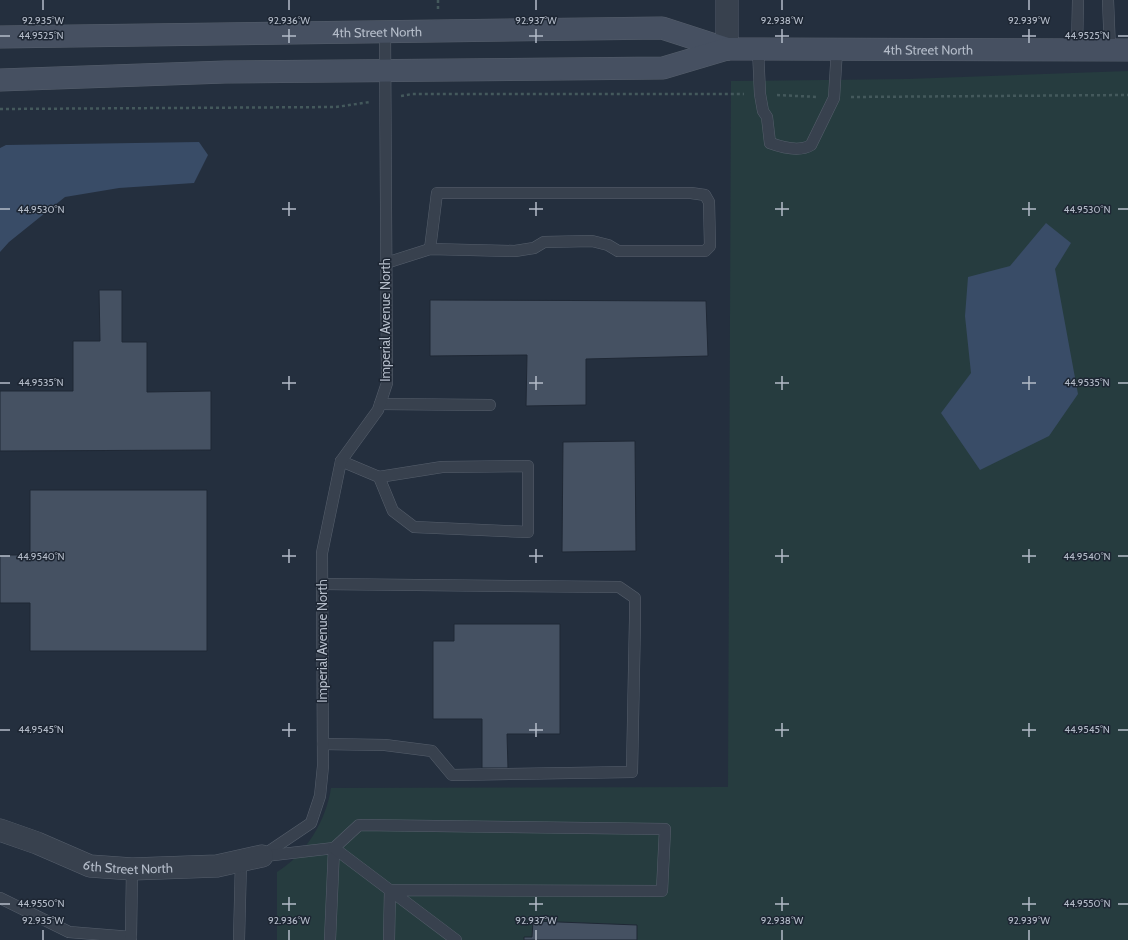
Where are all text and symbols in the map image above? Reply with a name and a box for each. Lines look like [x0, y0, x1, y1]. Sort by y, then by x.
text: 92.935°W [22, 14, 64, 27]
text: 92.936°W [268, 14, 311, 27]
text: 92.937°W [515, 14, 557, 27]
text: 92.938°W [761, 14, 804, 27]
text: 92.939°W [1008, 14, 1051, 27]
street label: 4th Street North [332, 23, 422, 40]
text: 44.9525°N [18, 29, 64, 42]
text: 44.9525°N [1064, 29, 1110, 42]
street label: 4th Street North [883, 41, 973, 58]
text: 44.9530°N [18, 203, 64, 216]
text: 44.9530°N [1064, 203, 1110, 216]
street label: Imperial Avenue North [377, 258, 393, 382]
text: 44.9535°N [18, 376, 64, 389]
text: 44.9535°N [1064, 376, 1110, 389]
text: 44.9540°N [17, 550, 65, 563]
text: 44.9540°N [1063, 550, 1111, 563]
street label: Imperial Avenue North [314, 579, 330, 703]
text: 44.9545°N [18, 723, 64, 736]
text: 44.9545°N [1064, 723, 1110, 736]
street label: 6th Street North [80, 856, 173, 877]
text: 44.9550°N [18, 897, 64, 910]
text: 44.9550°N [1064, 897, 1110, 910]
text: 92.935°W [22, 914, 64, 927]
text: 92.936°W [268, 914, 311, 927]
text: 92.937°W [515, 914, 557, 927]
text: 92.938°W [761, 914, 804, 927]
text: 92.939°W [1008, 914, 1051, 927]

